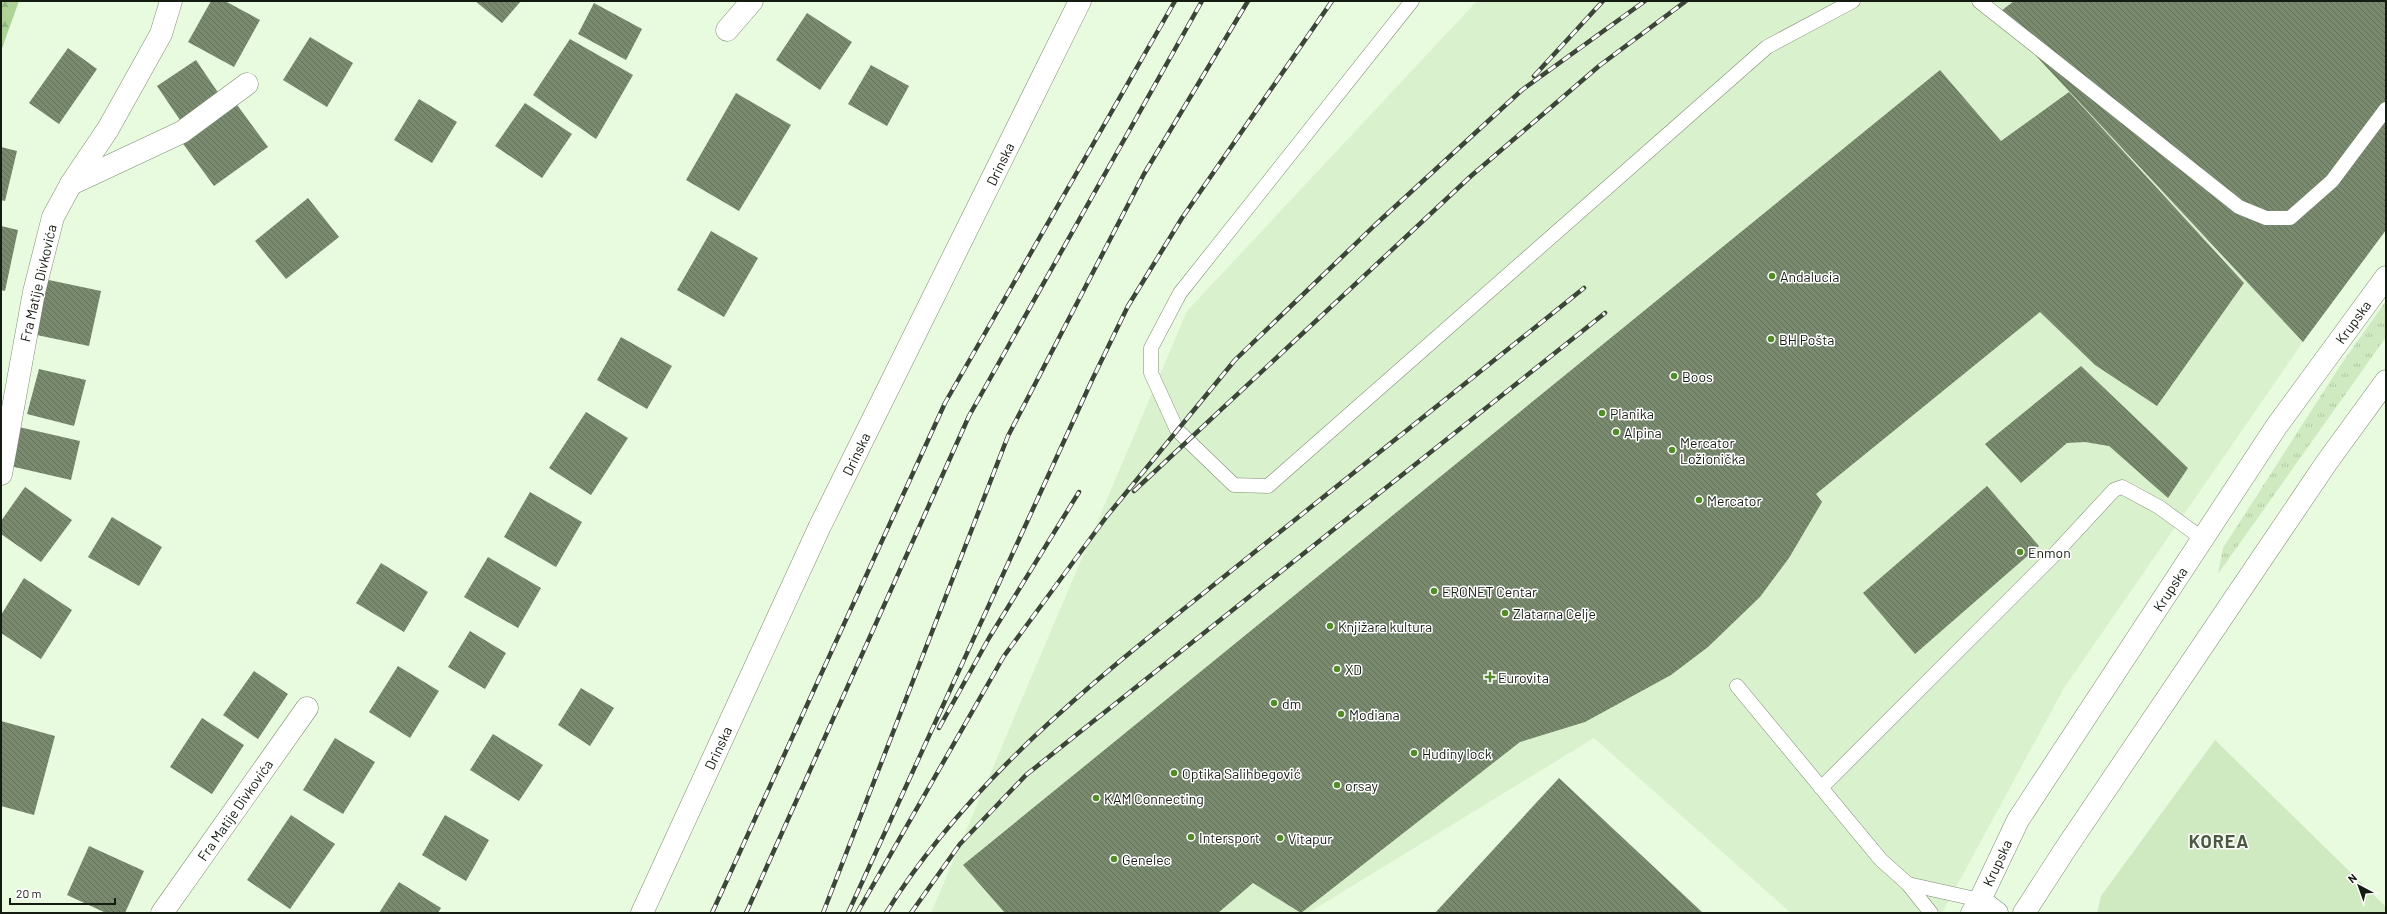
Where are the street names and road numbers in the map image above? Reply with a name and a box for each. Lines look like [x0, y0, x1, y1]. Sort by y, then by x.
street label: Drinska [982, 140, 1018, 188]
street label: Fra Matije Divkovića [16, 223, 60, 343]
street label: Krupska [2332, 297, 2374, 347]
street label: Drinska [838, 430, 874, 478]
street label: Krupska [2149, 564, 2191, 614]
street label: Drinska [701, 724, 735, 772]
street label: Fra Matije Divkovića [194, 756, 276, 864]
street label: Krupska [1979, 837, 2015, 889]

